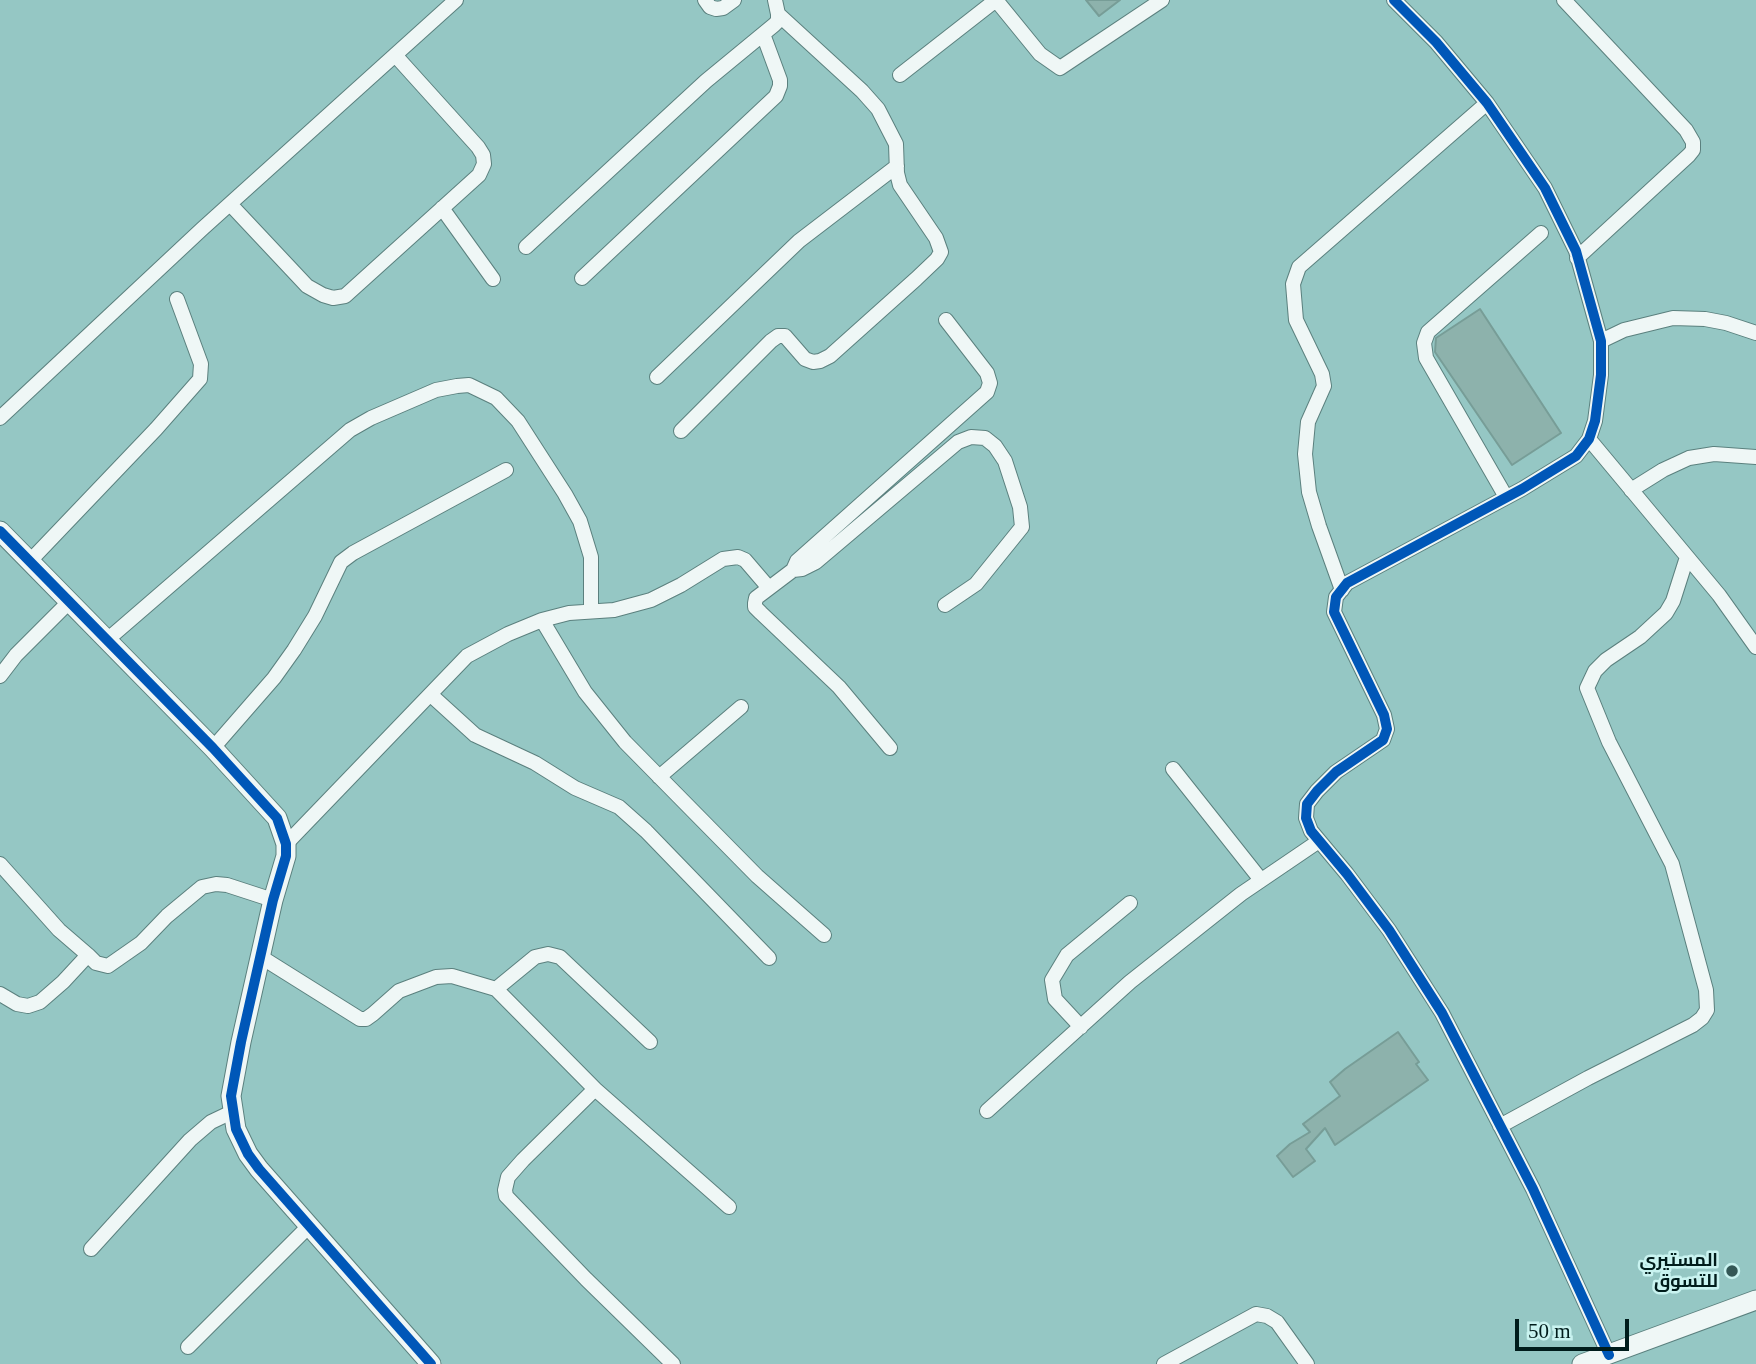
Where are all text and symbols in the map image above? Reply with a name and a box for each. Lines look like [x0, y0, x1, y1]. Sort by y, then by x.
place label: المستيري للتسوق [1639, 1250, 1718, 1292]
marker: المستيري للتسوق [1724, 1263, 1740, 1279]
scale bar [1518, 1304, 1632, 1348]
text: 50 m [1528, 1319, 1571, 1343]

